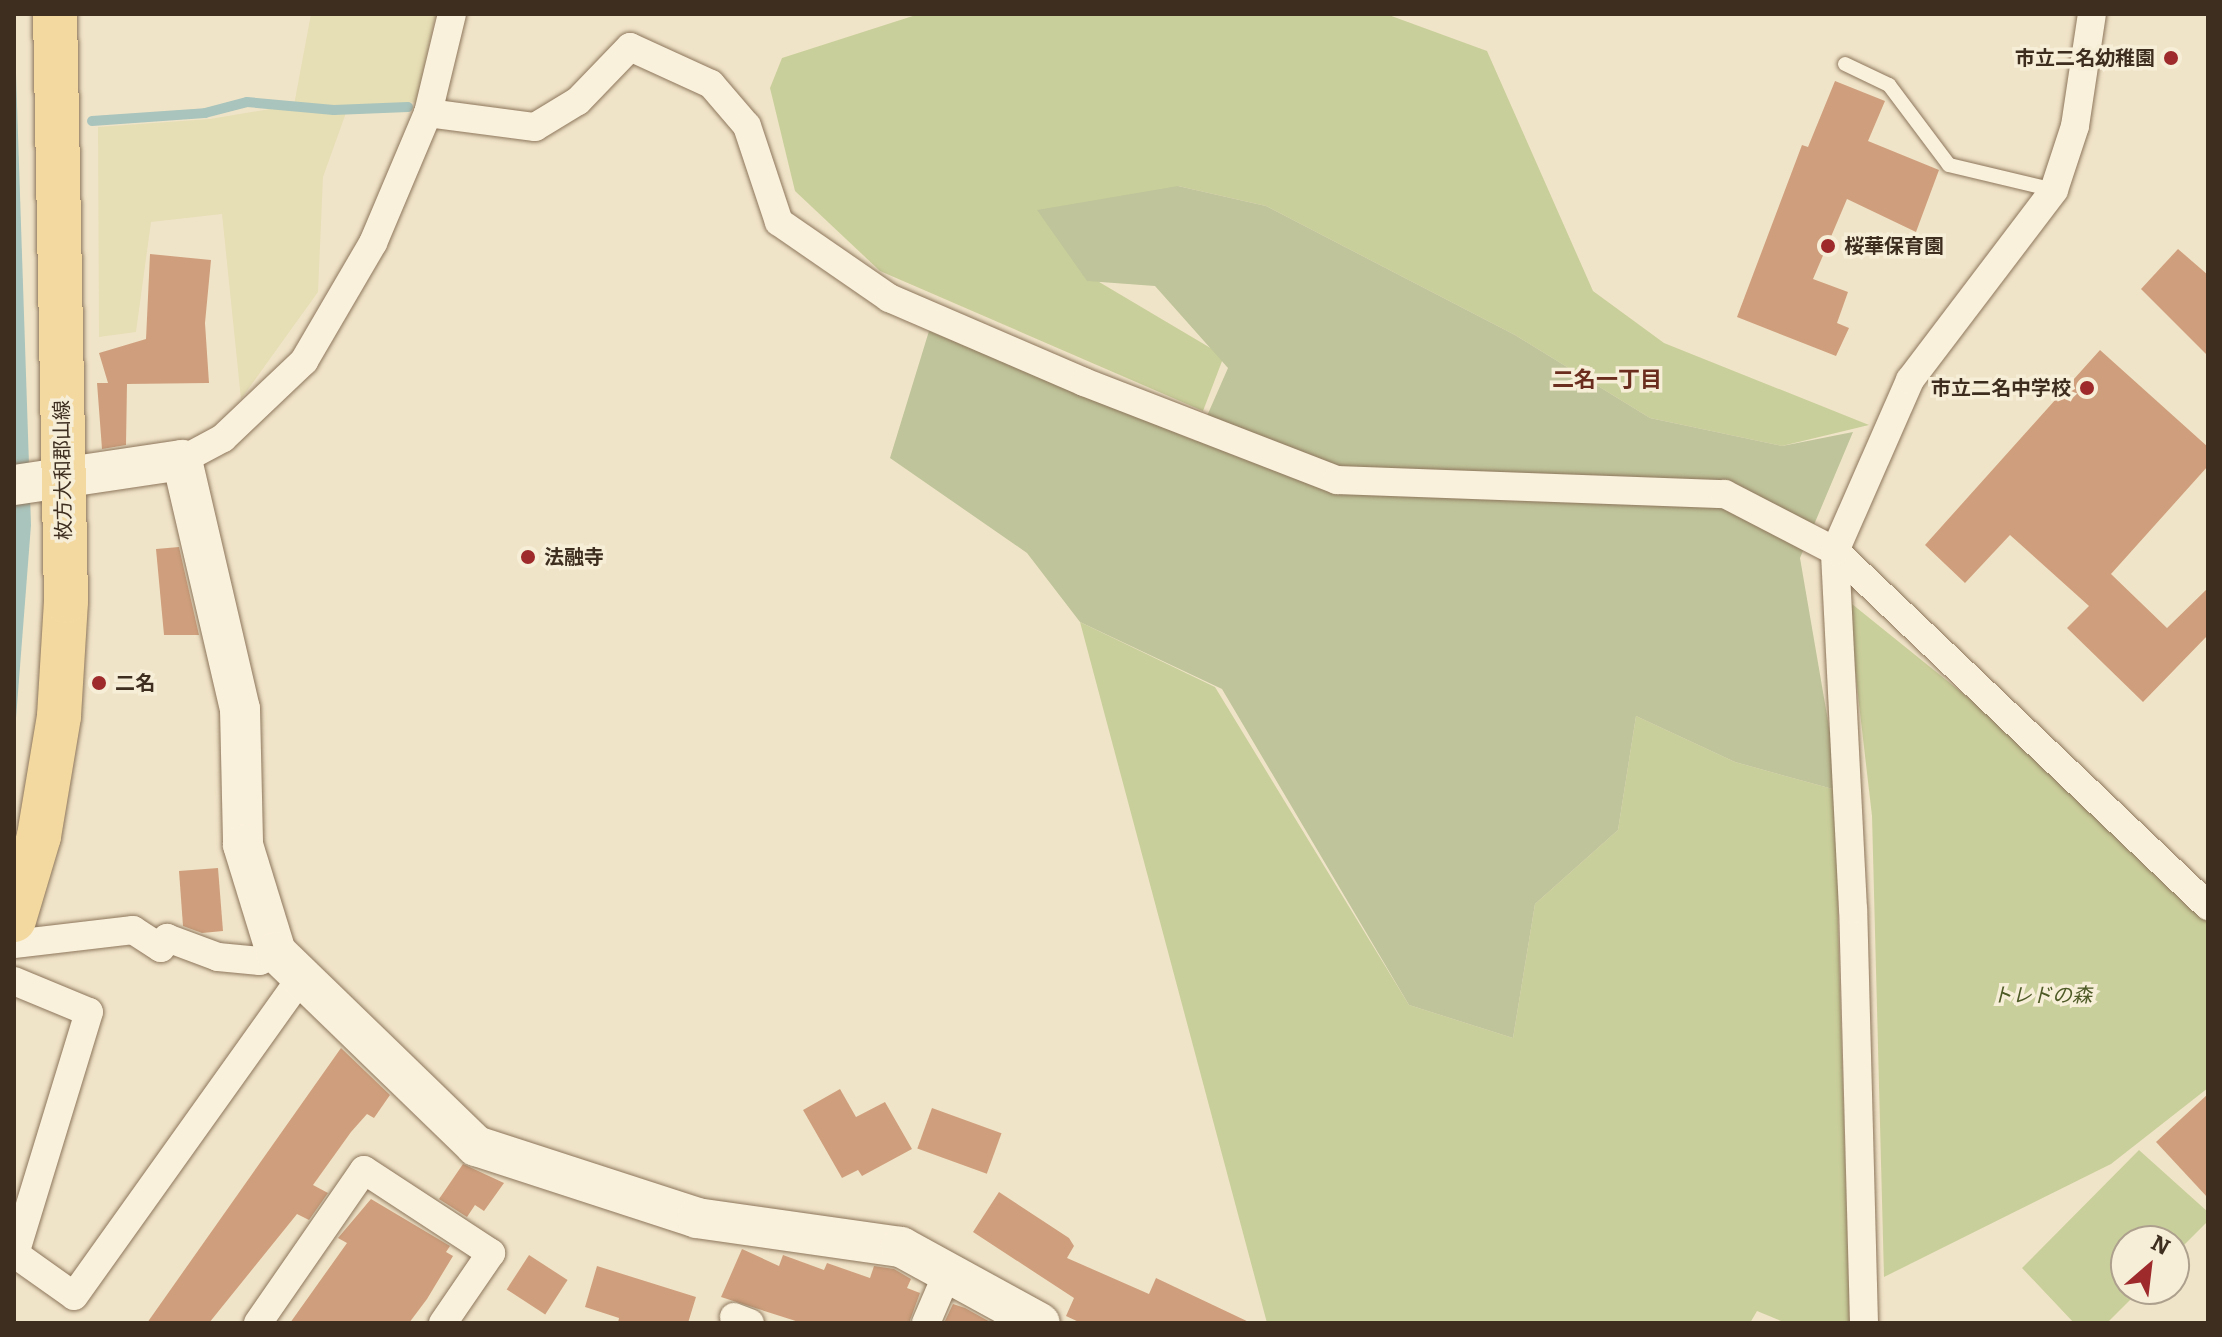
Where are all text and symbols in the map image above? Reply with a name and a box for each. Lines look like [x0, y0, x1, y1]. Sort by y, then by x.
place label: 市立二名幼稚園 [2015, 46, 2155, 70]
marker: 市立二名幼稚園 [2162, 49, 2180, 67]
place label: 桜華保育園 [1844, 234, 1944, 258]
marker: 桜華保育園 [1819, 237, 1837, 255]
district label: 二名一丁目 [1552, 367, 1662, 393]
place label: 市立二名中学校 [1931, 376, 2071, 400]
marker: 市立二名中学校 [2078, 379, 2096, 397]
street label: 枚方大和郡山線 [50, 400, 76, 540]
place label: 法融寺 [544, 545, 604, 569]
marker: 法融寺 [519, 548, 537, 566]
place label: 二名 [115, 671, 155, 695]
marker: 二名 [90, 674, 108, 692]
park label: トレドの森 [1992, 983, 2092, 1007]
north arrow [2110, 1225, 2190, 1305]
text: N [2147, 1229, 2174, 1261]

